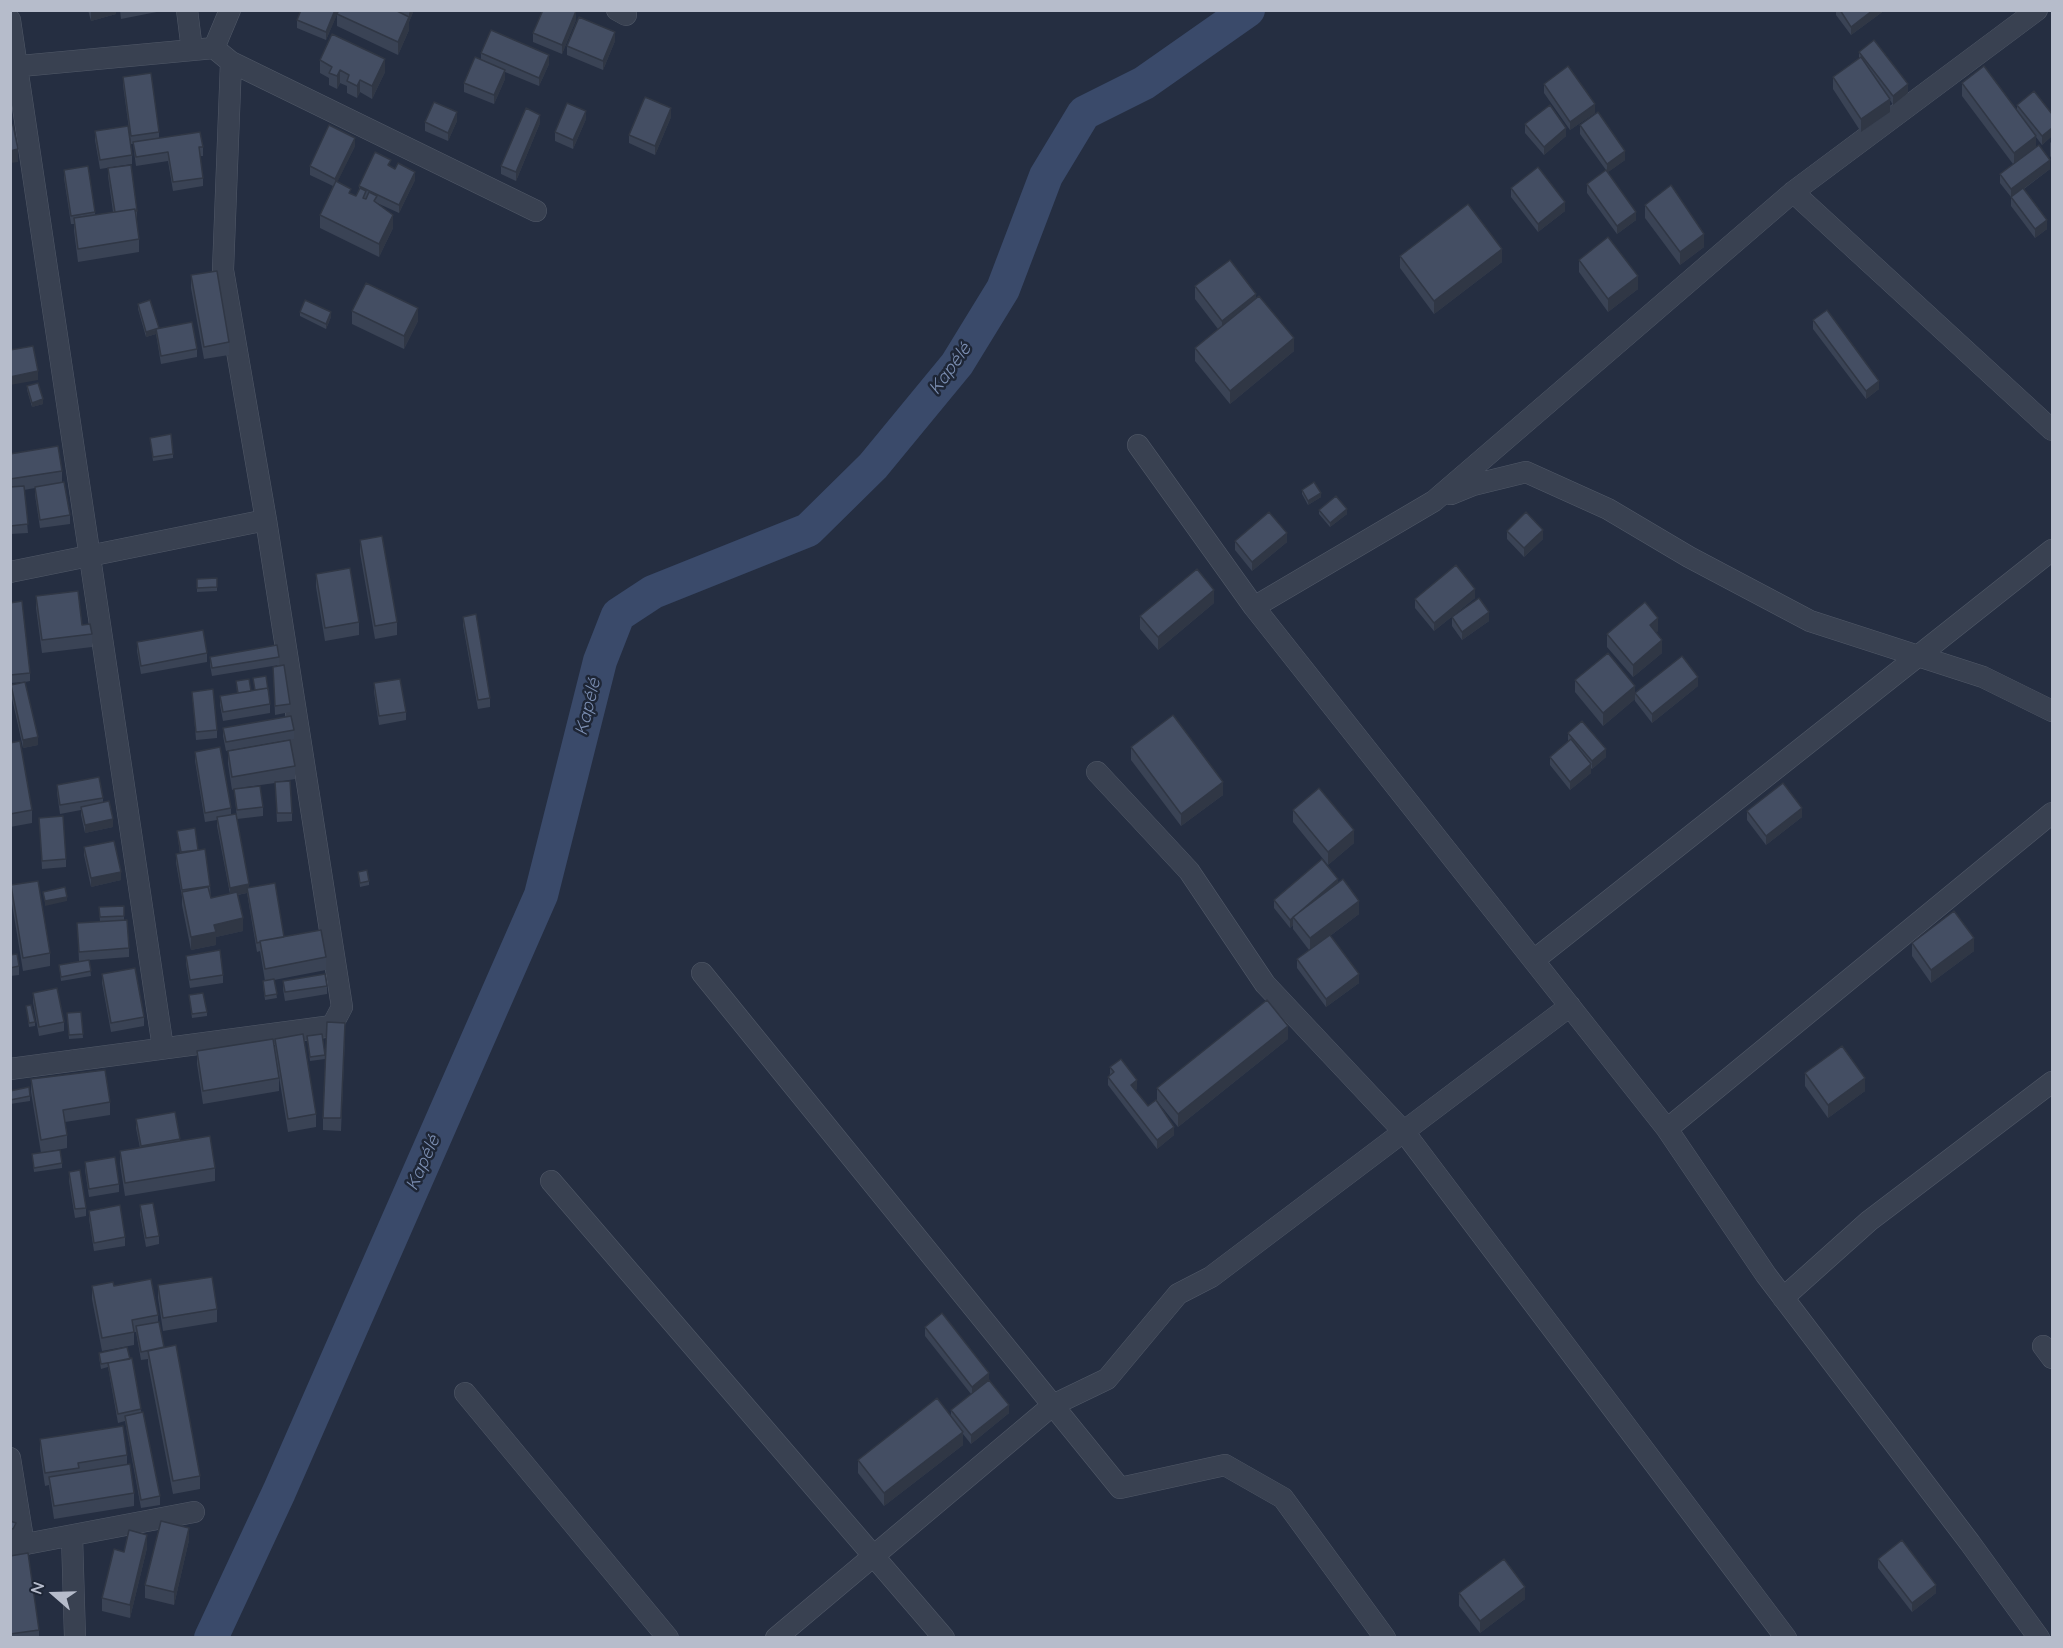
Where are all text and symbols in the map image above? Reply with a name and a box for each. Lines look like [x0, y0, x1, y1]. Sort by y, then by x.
water label: Kapélé [924, 339, 976, 399]
water label: Kapélé [570, 676, 606, 738]
water label: Kapélé [401, 1132, 445, 1194]
north arrow [24, 1564, 84, 1624]
text: N [26, 1579, 48, 1597]

